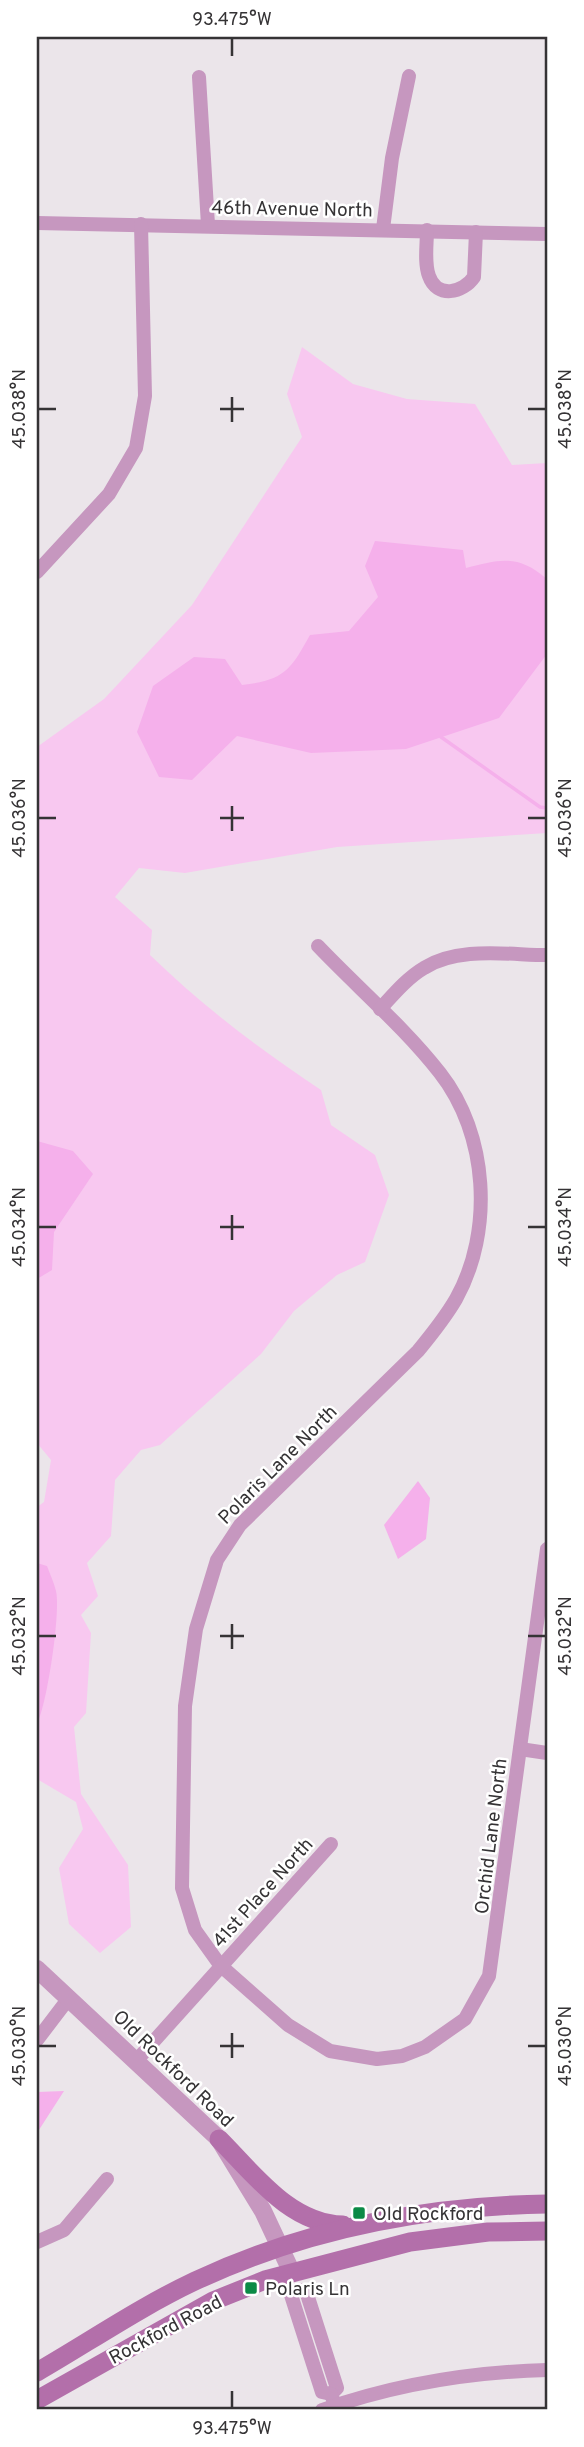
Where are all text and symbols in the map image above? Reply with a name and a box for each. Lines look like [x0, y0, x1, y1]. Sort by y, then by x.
text: 93.475°W [192, 9, 272, 32]
street label: 46th Avenue North [211, 197, 373, 223]
text: 45.038°N [9, 369, 32, 449]
text: 45.038°N [555, 369, 578, 449]
text: 45.036°N [9, 778, 32, 858]
text: 45.036°N [555, 778, 578, 858]
text: 45.034°N [9, 1187, 32, 1267]
text: 45.034°N [555, 1187, 578, 1267]
street label: Polaris Lane North [214, 1401, 343, 1530]
text: 45.032°N [9, 1596, 32, 1676]
text: 45.032°N [555, 1596, 578, 1676]
street label: Orchid Lane North [471, 1757, 513, 1915]
street label: 41st Place North [208, 1833, 319, 1953]
text: 45.030°N [9, 2006, 32, 2086]
street label: Old Rockford Road [107, 2006, 238, 2133]
text: 45.030°N [555, 2006, 578, 2086]
place label: Old Rockford [373, 2203, 483, 2227]
marker: Old Rockford [351, 2205, 367, 2221]
place label: Polaris Ln [265, 2278, 350, 2302]
marker: Polaris Ln [243, 2280, 259, 2296]
street label: Rockford Road [105, 2291, 227, 2371]
text: 93.475°W [192, 2418, 272, 2441]

